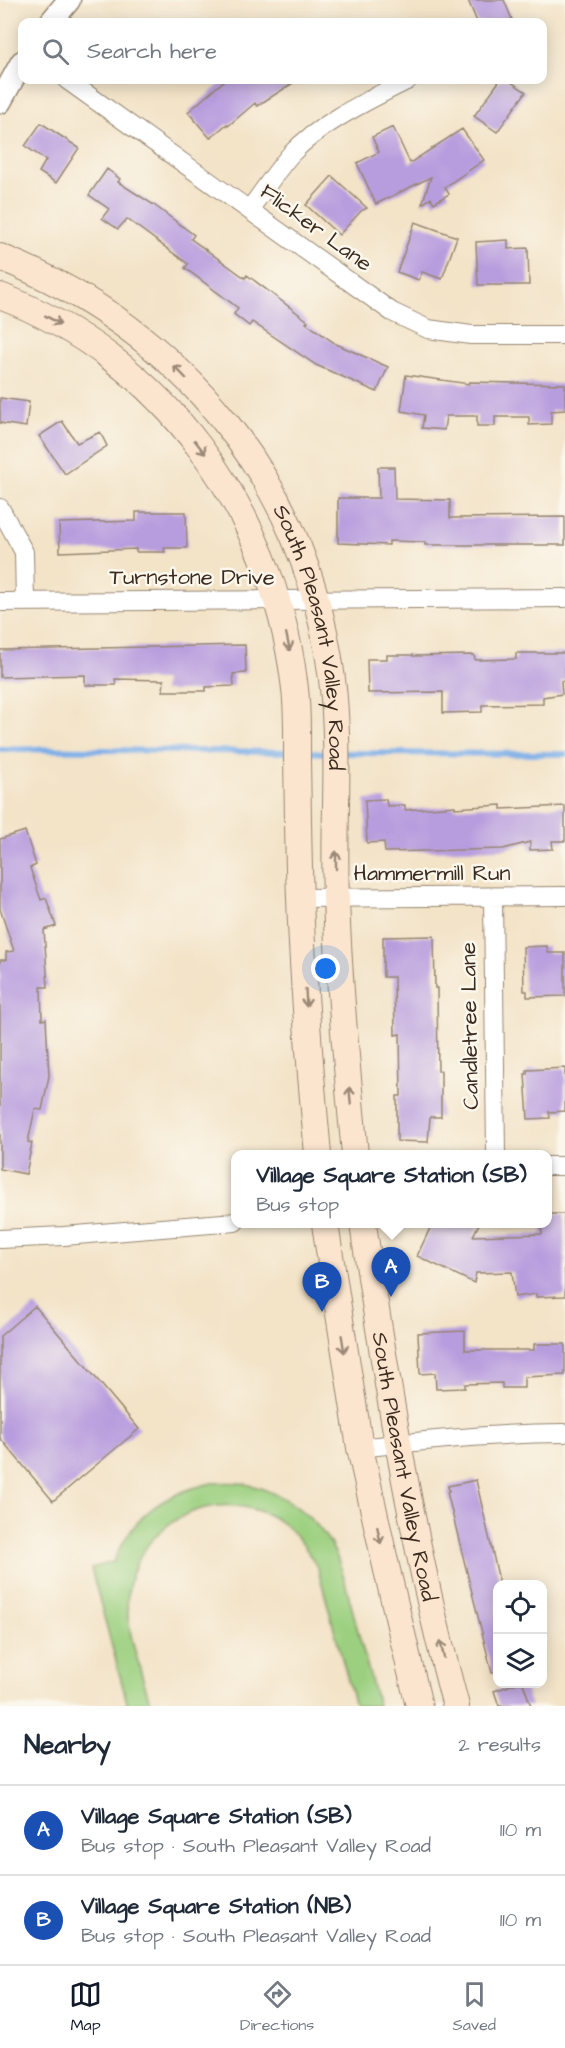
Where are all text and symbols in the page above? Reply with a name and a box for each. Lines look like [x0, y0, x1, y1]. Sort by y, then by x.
search box [18, 18, 547, 84]
icon: search [39, 35, 72, 68]
text: Search here [87, 36, 217, 67]
street label: Flicker Lane [254, 177, 378, 279]
one-way arrow [44, 315, 61, 327]
one-way arrow [173, 364, 188, 379]
one-way arrow [193, 439, 206, 455]
street label: South Pleasant Valley Road [265, 499, 352, 770]
street label: Turnstone Drive [109, 562, 275, 593]
one-way arrow [283, 632, 294, 651]
one-way arrow [330, 850, 342, 870]
street label: Hammermill Run [354, 858, 510, 889]
street label: Candletree Lane [453, 942, 487, 1110]
your location [311, 954, 340, 983]
one-way arrow [301, 988, 312, 1008]
one-way arrow [344, 1087, 355, 1107]
popup [231, 1150, 552, 1228]
text: Village Square Station (SB) [256, 1160, 527, 1191]
text: Bus stop [256, 1191, 339, 1219]
pin: A [372, 1248, 410, 1297]
pin: B [302, 1262, 342, 1312]
street label: South Pleasant Valley Road [364, 1330, 445, 1604]
one-way arrow [338, 1333, 349, 1353]
one-way arrow [374, 1525, 385, 1545]
map controls [493, 1580, 547, 1688]
button: locate [493, 1580, 547, 1634]
button: layers [493, 1634, 547, 1688]
one-way arrow [435, 1640, 447, 1659]
text: Nearby [24, 1727, 111, 1763]
text: 2 results [458, 1731, 541, 1759]
text: Village Square Station (SB) [81, 1801, 352, 1832]
text: A [37, 1816, 50, 1844]
text: 110 m [500, 1816, 541, 1844]
text: Bus stop · South Pleasant Valley Road [81, 1832, 431, 1860]
text: Village Square Station (NB) [81, 1891, 351, 1922]
text: B [36, 1906, 51, 1934]
text: 110 m [500, 1906, 541, 1934]
text: Bus stop · South Pleasant Valley Road [81, 1922, 431, 1950]
tab: Map [69, 1978, 102, 2036]
tab: Directions [240, 1978, 314, 2036]
tab: Saved [452, 1978, 496, 2036]

